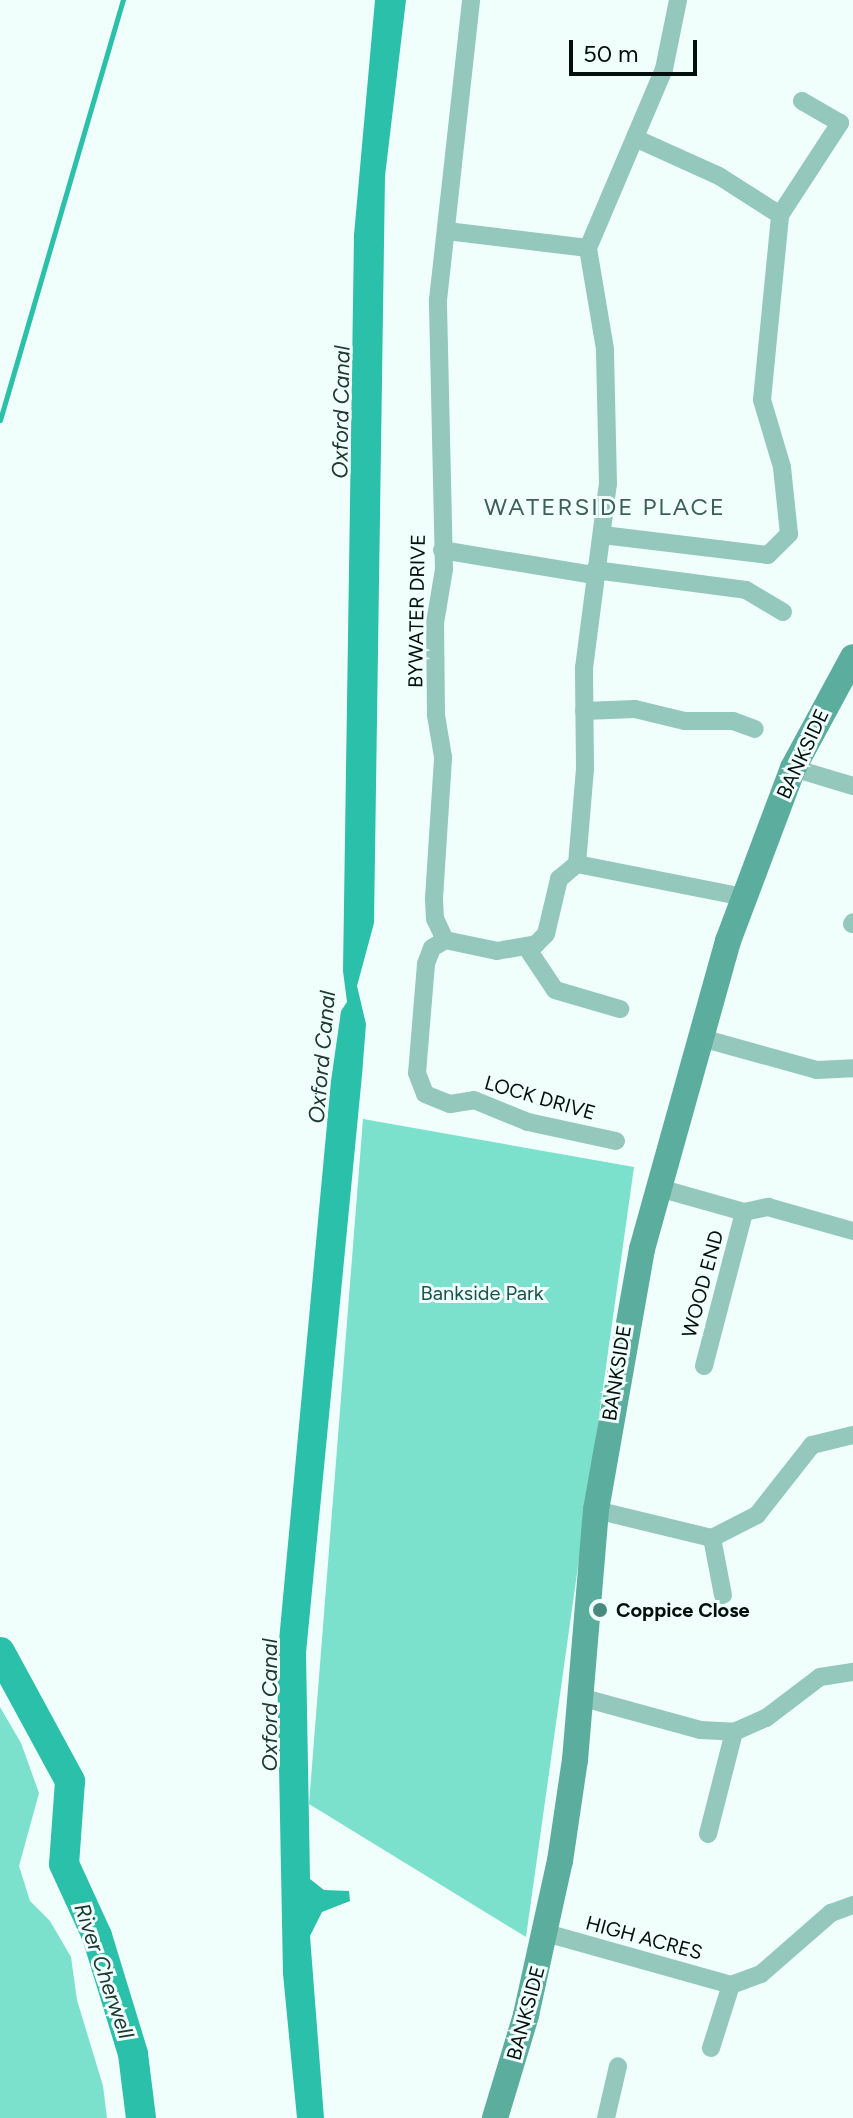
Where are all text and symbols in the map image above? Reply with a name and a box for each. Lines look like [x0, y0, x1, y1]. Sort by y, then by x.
scale bar [573, 24, 701, 74]
text: 50 m [583, 39, 639, 68]
water label: Oxford Canal [327, 345, 355, 479]
district label: WATERSIDE PLACE [484, 493, 726, 521]
street label: BYWATER DRIVE [404, 534, 430, 688]
street label: BANKSIDE [772, 705, 834, 803]
water label: Oxford Canal [303, 990, 341, 1124]
street label: LOCK DRIVE [482, 1071, 598, 1125]
street label: WOOD END [677, 1228, 729, 1340]
park label: Bankside Park [421, 1281, 543, 1305]
street label: BANKSIDE [598, 1323, 636, 1423]
place label: Coppice Close [616, 1598, 750, 1622]
marker: Coppice Close [591, 1601, 609, 1619]
water label: Oxford Canal [257, 1638, 283, 1772]
water label: River Cherwell [68, 1900, 140, 2042]
street label: HIGH ACRES [583, 1911, 705, 1965]
street label: BANKSIDE [502, 1963, 550, 2063]

